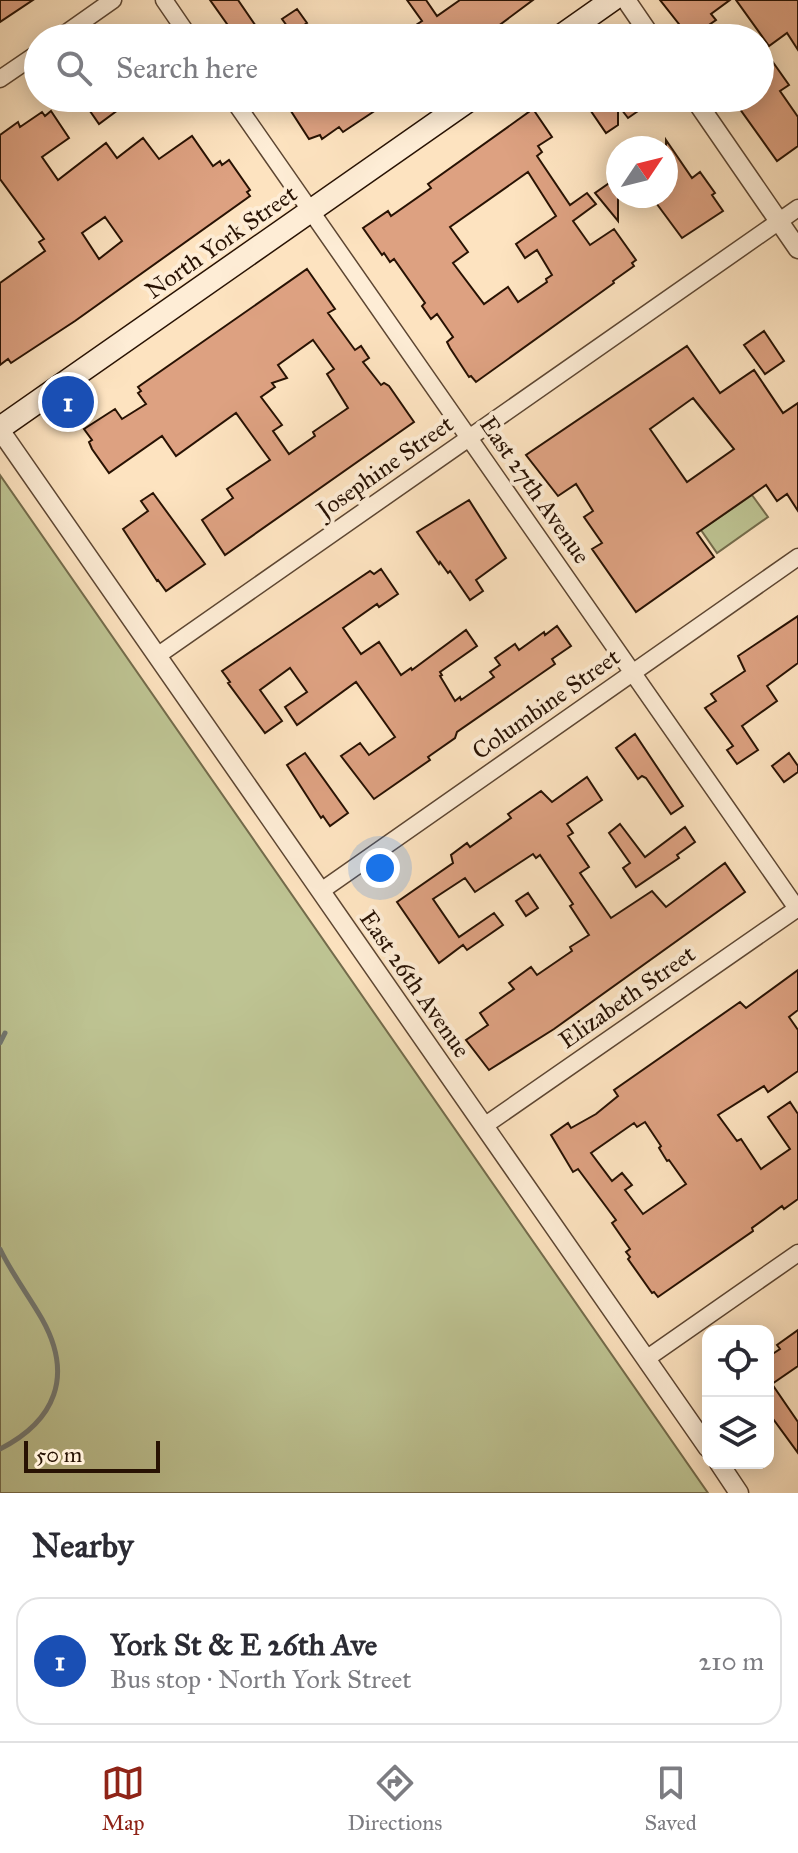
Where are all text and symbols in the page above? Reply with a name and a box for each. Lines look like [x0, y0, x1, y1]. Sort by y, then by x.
search box [24, 24, 774, 112]
icon: search [52, 46, 96, 90]
text: Search here [116, 50, 258, 86]
north arrow [606, 136, 678, 208]
street label: North York Street [139, 178, 303, 306]
pin: 1 [42, 372, 94, 432]
street label: Josephine Street [308, 409, 459, 527]
street label: East 27th Avenue [473, 411, 597, 569]
street label: Columbine Street [466, 642, 626, 766]
your location [360, 848, 400, 888]
street label: East 26th Avenue [353, 905, 477, 1063]
street label: Elizabeth Street [553, 939, 701, 1055]
map controls [702, 1325, 774, 1469]
button: locate [702, 1325, 774, 1397]
button: layers [702, 1397, 774, 1469]
scale bar [24, 1437, 160, 1473]
text: 50 m [36, 1441, 82, 1468]
text: Nearby [32, 1525, 134, 1566]
text: York St & E 26th Ave [110, 1627, 377, 1663]
text: 1 [55, 1645, 65, 1677]
text: 210 m [698, 1645, 764, 1677]
text: Bus stop · North York Street [110, 1663, 412, 1695]
tab: Map [101, 1761, 145, 1836]
tab: Directions [347, 1761, 442, 1836]
tab: Saved [645, 1761, 697, 1836]

